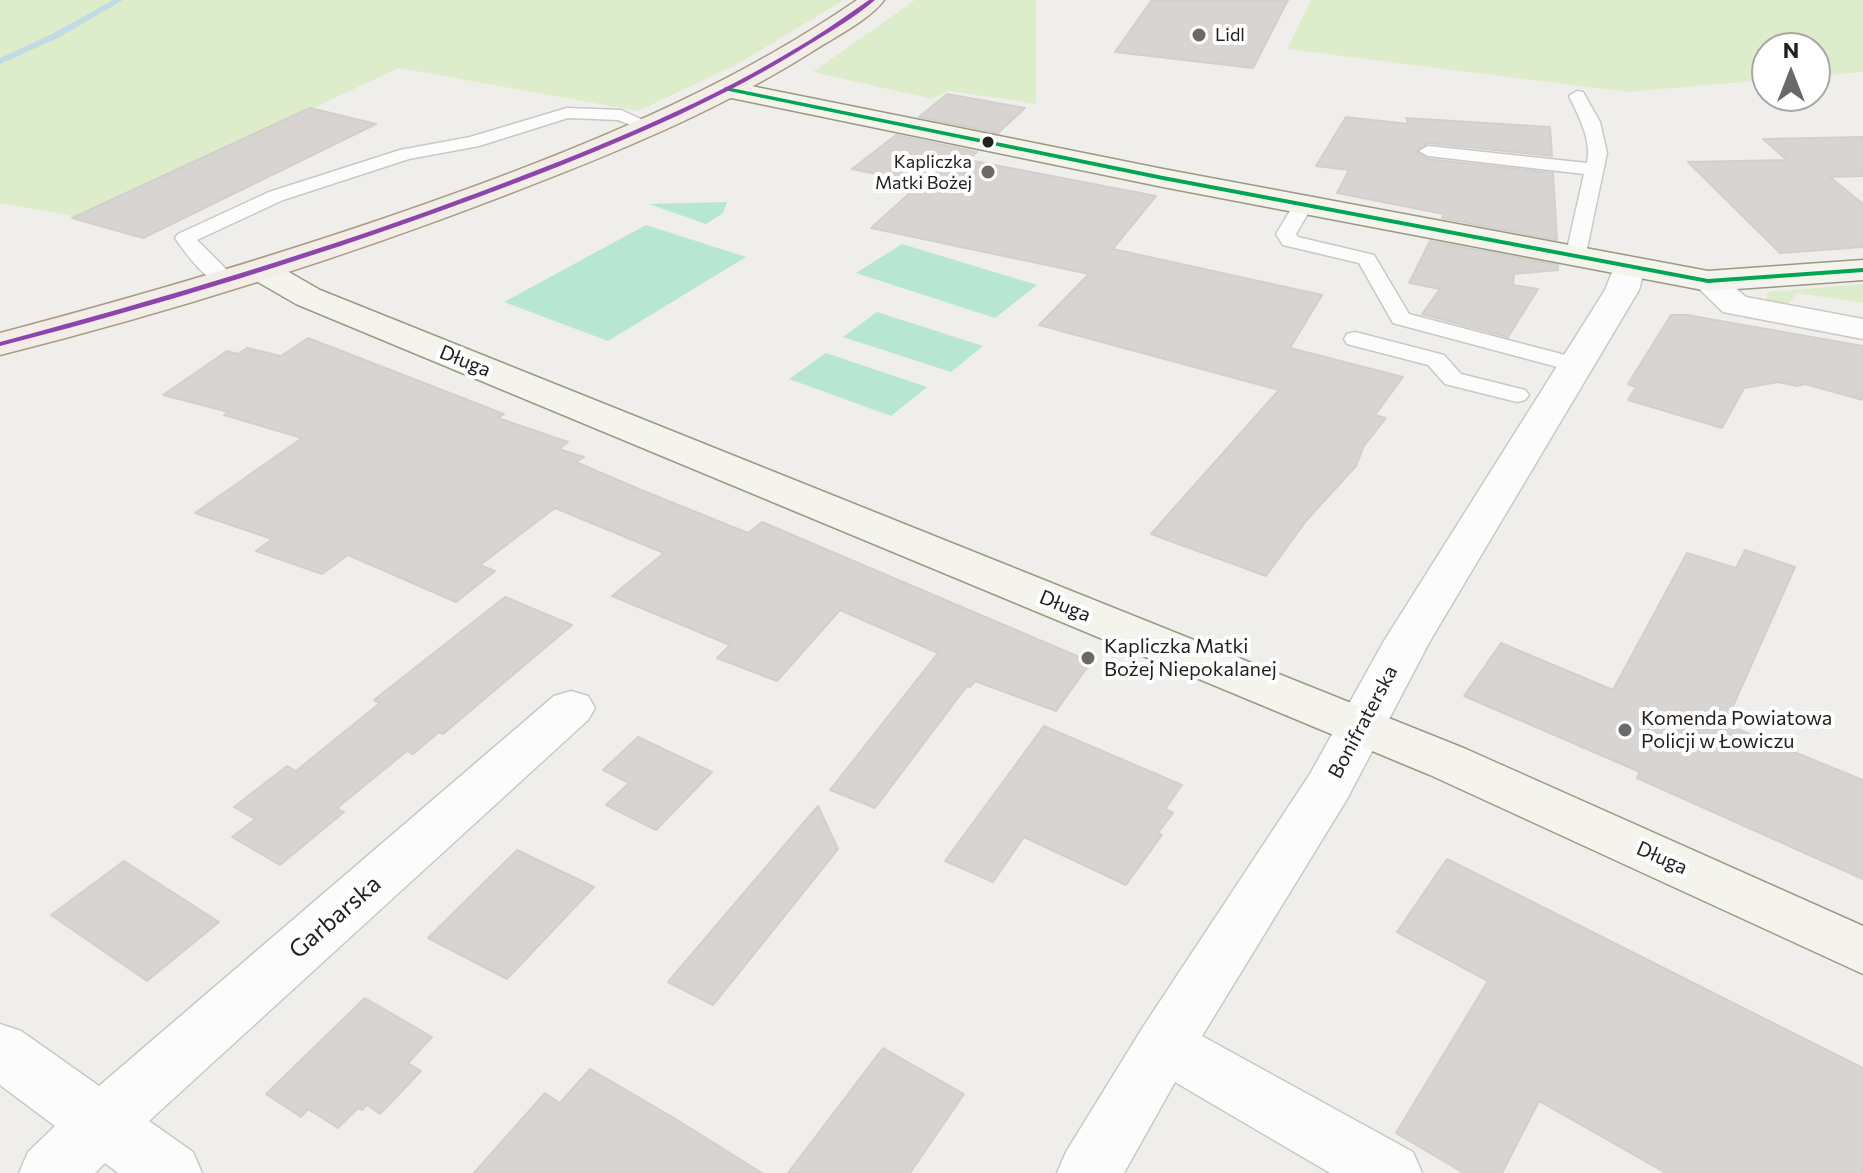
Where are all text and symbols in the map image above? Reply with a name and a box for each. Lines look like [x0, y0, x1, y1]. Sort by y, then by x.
place label: Lidl [1215, 24, 1245, 46]
marker: Lidl [1190, 26, 1208, 44]
north arrow [1751, 32, 1831, 112]
text: N [1783, 36, 1799, 63]
unlabelled marker [980, 134, 996, 150]
place label: Kapliczka Matki Bożej [875, 151, 972, 194]
marker: Kapliczka Matki Bożej [979, 163, 997, 181]
street label: Długa [436, 340, 494, 382]
street label: Długa [1036, 585, 1094, 627]
place label: Kapliczka Matki Bożej Niepokalanej [1104, 634, 1277, 681]
marker: Kapliczka Matki Bożej Niepokalanej [1079, 649, 1097, 667]
street label: Bonifraterska [1323, 662, 1403, 782]
place label: Komenda Powiatowa Policji w Łowiczu [1641, 706, 1832, 753]
marker: Komenda Powiatowa Policji w Łowiczu [1616, 721, 1634, 739]
street label: Długa [1633, 836, 1691, 880]
street label: Garbarska [283, 869, 387, 965]

